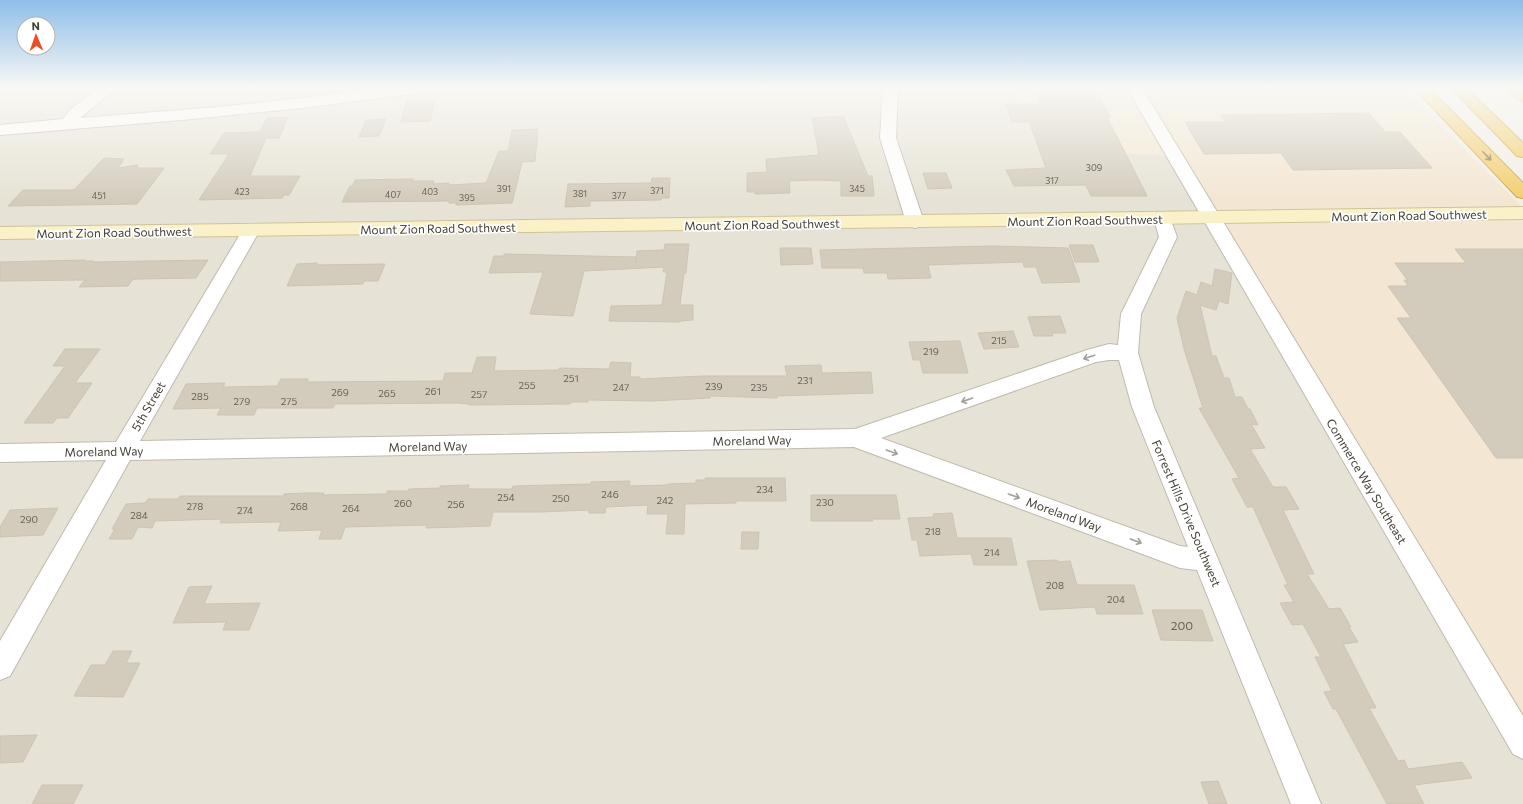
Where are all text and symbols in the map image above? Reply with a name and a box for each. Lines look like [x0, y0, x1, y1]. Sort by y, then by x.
north arrow [16, 16, 56, 56]
text: N [31, 19, 40, 32]
one-way arrow [1482, 151, 1492, 161]
house number: 309 [1086, 162, 1102, 173]
house number: 317 [1045, 175, 1059, 186]
house number: 391 [497, 183, 511, 194]
house number: 345 [849, 183, 865, 194]
house number: 371 [650, 185, 664, 196]
house number: 423 [234, 186, 250, 197]
house number: 403 [422, 186, 438, 197]
house number: 381 [573, 188, 587, 199]
house number: 407 [385, 189, 401, 200]
house number: 451 [92, 190, 106, 201]
house number: 377 [612, 190, 627, 201]
house number: 395 [459, 192, 475, 203]
street label: Mount Zion Road Southwest [1331, 207, 1487, 223]
street label: Mount Zion Road Southwest [1007, 212, 1163, 228]
street label: Mount Zion Road Southwest [684, 216, 840, 232]
street label: Mount Zion Road Southwest [360, 220, 516, 236]
street label: Mount Zion Road Southwest [36, 224, 192, 240]
house number: 215 [991, 334, 1007, 346]
house number: 219 [923, 345, 939, 357]
one-way arrow [1083, 354, 1096, 361]
house number: 251 [563, 372, 579, 384]
house number: 231 [797, 374, 813, 386]
street label: 5th Street [128, 379, 168, 433]
house number: 255 [518, 379, 536, 391]
house number: 239 [705, 380, 723, 392]
house number: 247 [613, 381, 629, 393]
house number: 235 [751, 381, 768, 393]
house number: 261 [425, 385, 441, 397]
house number: 269 [331, 386, 349, 398]
house number: 265 [378, 387, 396, 399]
house number: 257 [471, 388, 487, 400]
house number: 285 [191, 390, 209, 402]
house number: 279 [234, 395, 250, 407]
house number: 275 [281, 395, 298, 407]
one-way arrow [961, 396, 973, 404]
street label: Commerce Way Southeast [1324, 416, 1410, 546]
street label: Moreland Way [712, 432, 792, 448]
street label: Moreland Way [388, 438, 468, 454]
street label: Forrest Hills Drive Southwest [1150, 438, 1224, 589]
street label: Moreland Way [64, 443, 144, 459]
one-way arrow [886, 448, 898, 456]
house number: 234 [756, 483, 774, 495]
house number: 246 [601, 488, 619, 500]
house number: 254 [497, 491, 515, 503]
house number: 250 [552, 492, 570, 504]
one-way arrow [1008, 493, 1020, 501]
house number: 242 [657, 494, 674, 506]
street label: Moreland Way [1025, 494, 1103, 534]
house number: 230 [816, 496, 834, 508]
house number: 260 [394, 497, 412, 509]
house number: 256 [447, 498, 465, 510]
house number: 278 [187, 500, 203, 512]
house number: 268 [290, 500, 308, 512]
house number: 264 [342, 502, 360, 514]
house number: 274 [237, 504, 253, 516]
house number: 284 [130, 509, 148, 521]
house number: 290 [20, 513, 38, 525]
house number: 218 [925, 525, 941, 537]
one-way arrow [1130, 537, 1142, 545]
house number: 214 [984, 546, 1000, 558]
house number: 208 [1046, 579, 1064, 591]
house number: 204 [1107, 593, 1125, 605]
house number: 200 [1171, 618, 1193, 632]

